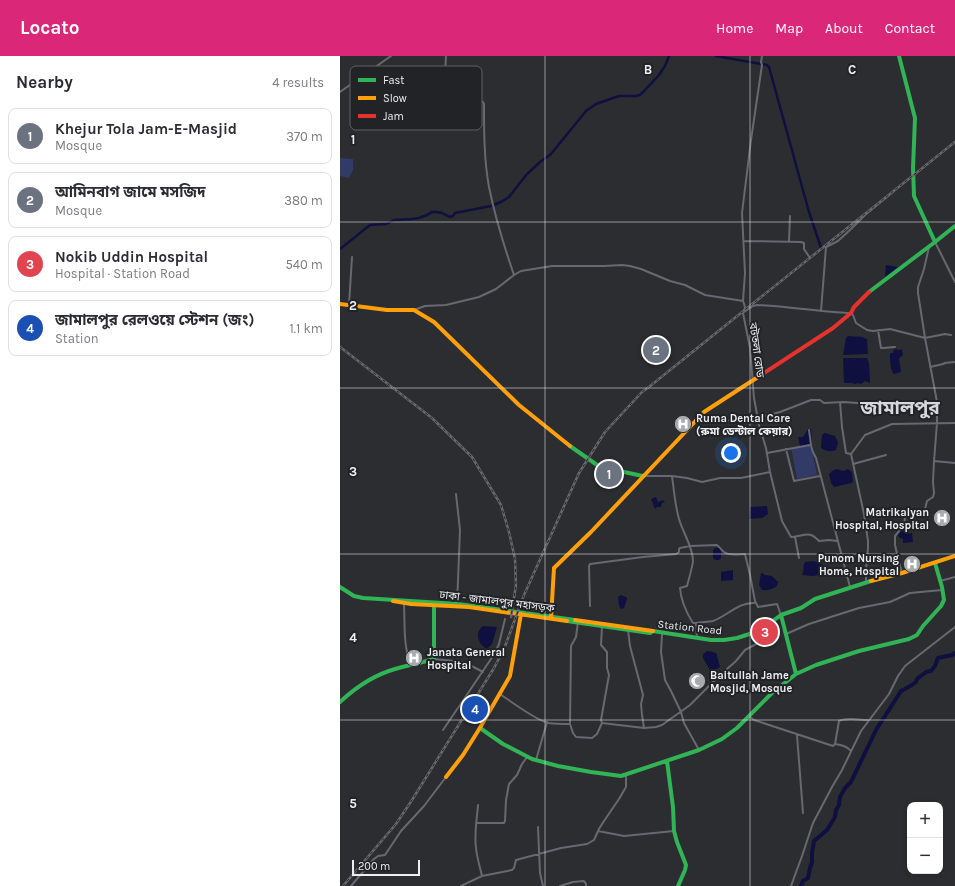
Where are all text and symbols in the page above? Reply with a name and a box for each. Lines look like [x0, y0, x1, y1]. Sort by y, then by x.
text: Locato [20, 17, 80, 39]
text: Home [716, 20, 753, 37]
text: Map [775, 20, 803, 37]
text: About [825, 20, 863, 37]
text: Contact [885, 20, 935, 37]
text: B [644, 62, 652, 77]
text: C [848, 62, 856, 77]
legend [350, 66, 482, 130]
text: Nearby [16, 72, 73, 92]
text: Fast [383, 74, 404, 87]
text: 4 results [272, 75, 324, 90]
text: Slow [383, 92, 407, 105]
text: Jam [383, 110, 404, 123]
text: Khejur Tola Jam-E-Masjid [55, 120, 237, 138]
text: 1 [28, 129, 32, 144]
text: 370 m [286, 129, 323, 144]
text: 1 [351, 132, 355, 147]
text: Mosque [55, 138, 102, 153]
text: আমিনবাগ জামে মসজিদ [55, 183, 206, 201]
text: 2 [26, 193, 34, 208]
text: 380 m [284, 193, 323, 208]
text: Mosque [55, 203, 102, 218]
text: Nokib Uddin Hospital [55, 248, 208, 266]
text: 3 [26, 257, 34, 272]
text: 540 m [285, 257, 323, 272]
text: Hospital · Station Road [55, 266, 190, 281]
text: 2 [349, 298, 357, 313]
text: জামালপুর রেলওয়ে স্টেশন (জং) [55, 311, 254, 329]
text: 4 [26, 321, 34, 336]
text: 1.1 km [290, 321, 323, 336]
street label: বটতলা রোড [746, 321, 767, 378]
text: Station [55, 331, 99, 346]
pin: 2 [643, 335, 669, 365]
district label: জামালপুর [859, 397, 940, 419]
place label: Ruma Dental Care (রুমা ডেন্টাল কেয়ার) [696, 412, 792, 438]
hospital icon: Ruma Dental Care (রুমা ডেন্টাল কেয়ার) [673, 414, 693, 434]
your location [721, 443, 741, 463]
pin: 1 [596, 459, 622, 489]
text: 3 [349, 464, 357, 479]
place label: Matrikalyan Hospital, Hospital [835, 506, 929, 532]
hospital icon: Matrikalyan Hospital, Hospital [932, 508, 952, 528]
place label: Punom Nursing Home, Hospital [818, 552, 900, 578]
hospital icon: Punom Nursing Home, Hospital [902, 554, 922, 574]
street label: ঢাকা - জামালপুর মহাসড়ক [438, 588, 555, 615]
pin: 3 [752, 617, 778, 647]
street label: Station Road [657, 618, 723, 637]
text: 4 [349, 630, 357, 645]
place label: Janata General Hospital [427, 646, 505, 672]
hospital icon: Janata General Hospital [404, 648, 424, 668]
place label: Baitullah Jame Mosjid, Mosque [710, 669, 793, 695]
mosque icon: Baitullah Jame Mosjid, Mosque [687, 671, 707, 691]
pin: 4 [462, 694, 488, 724]
text: 5 [349, 796, 357, 811]
map controls [907, 802, 943, 874]
button: + [907, 802, 943, 838]
button: − [907, 838, 943, 874]
scale bar [352, 858, 420, 877]
text: 200 m [358, 860, 390, 873]

